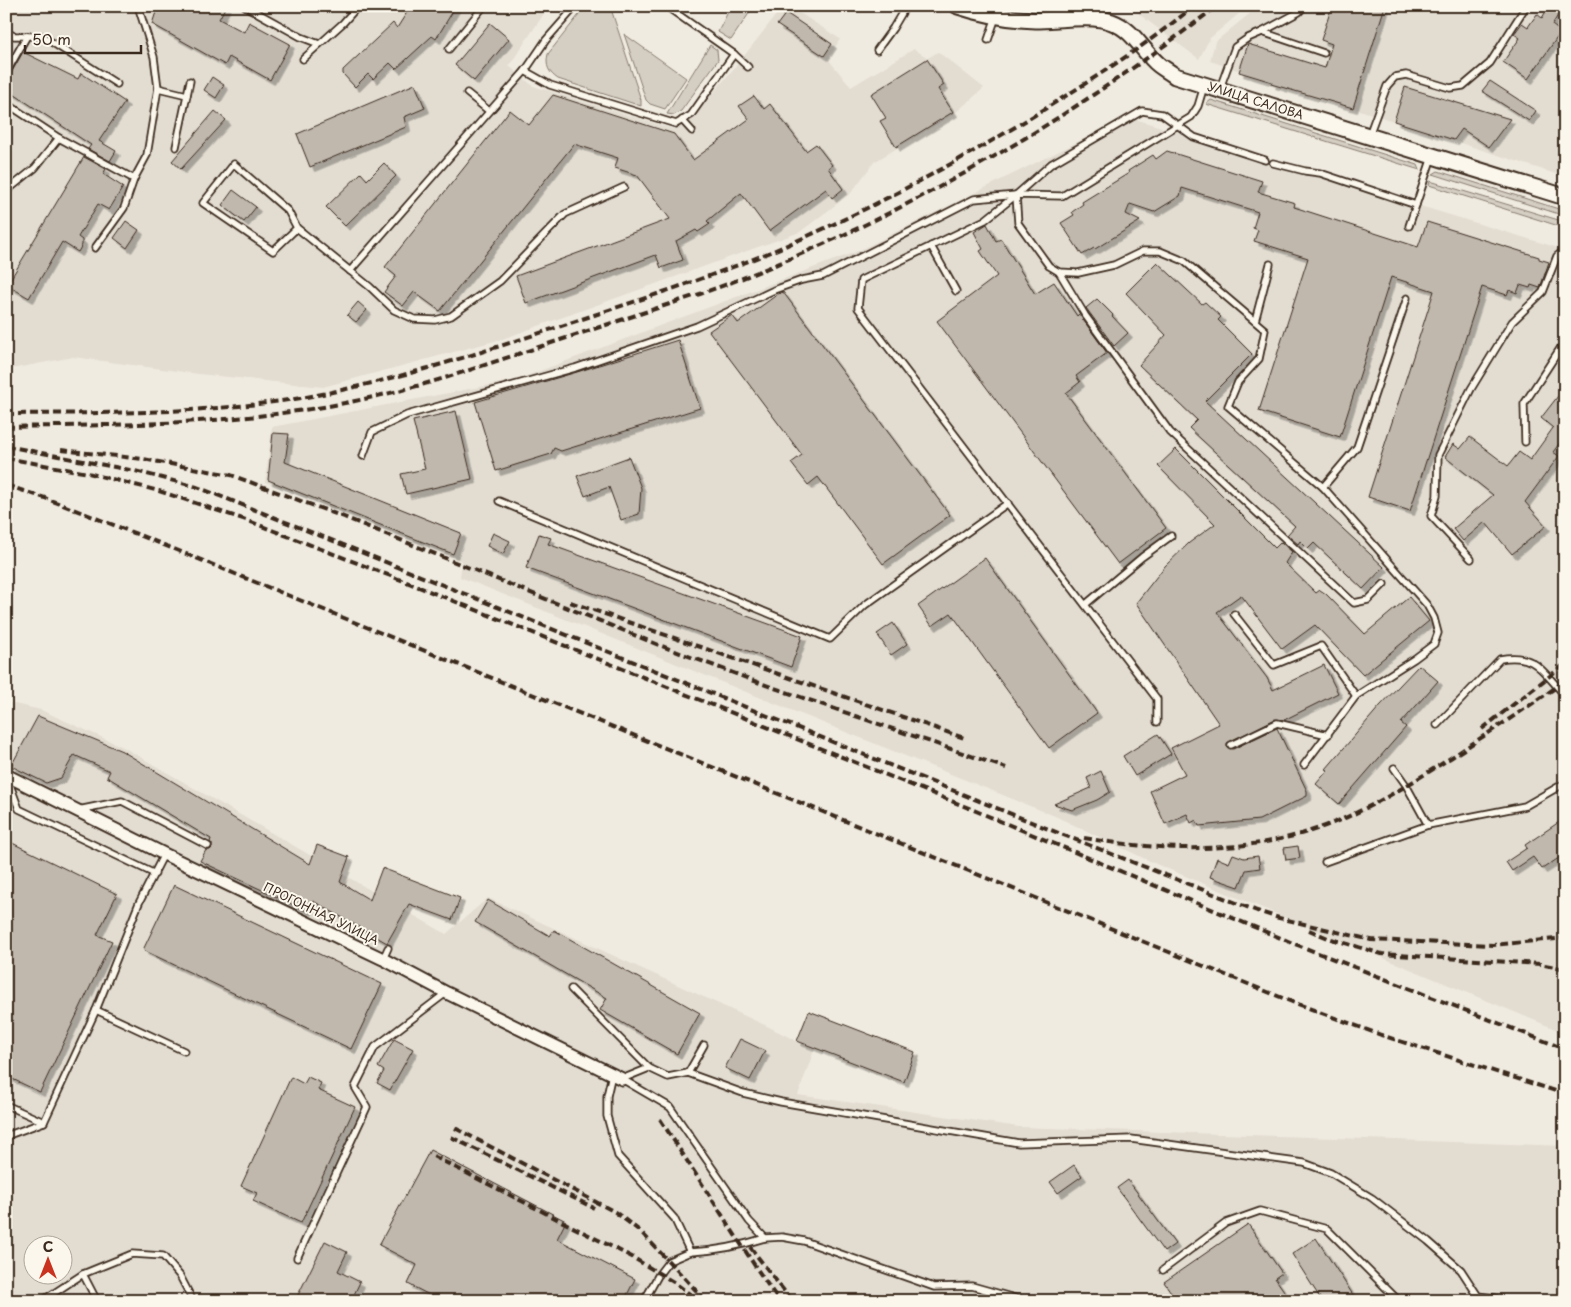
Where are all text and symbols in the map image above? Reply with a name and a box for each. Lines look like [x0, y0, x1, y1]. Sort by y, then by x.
scale bar [25, 22, 141, 54]
text: 50 m [32, 27, 71, 50]
street label: УЛИЦА САЛОВА [1205, 77, 1306, 123]
street label: ПРОГОННАЯ УЛИЦА [261, 877, 382, 949]
north arrow [22, 1234, 72, 1284]
text: С [43, 1236, 53, 1257]

